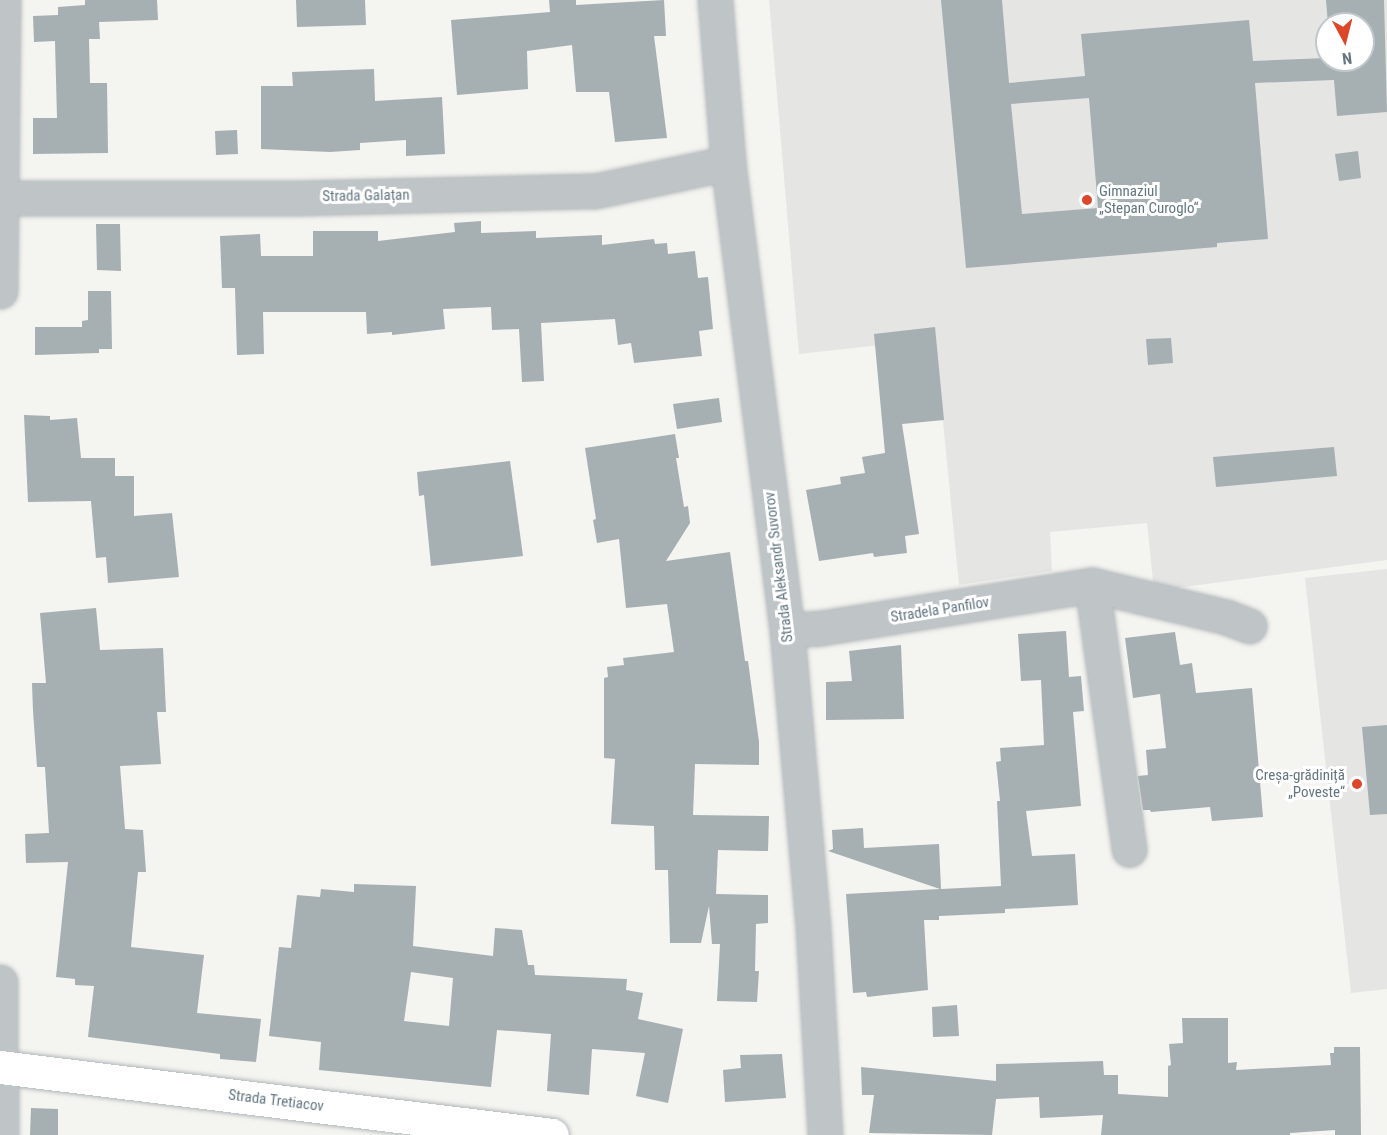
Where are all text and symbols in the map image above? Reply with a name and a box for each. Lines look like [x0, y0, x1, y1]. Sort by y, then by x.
north arrow [1315, 12, 1375, 72]
text: N [1341, 48, 1353, 68]
place label: Gimnaziul „Stepan Curoglo“ [1099, 182, 1199, 217]
street label: Strada Galațan [322, 186, 410, 206]
marker: Gimnaziul „Stepan Curoglo“ [1080, 193, 1094, 207]
street label: Strada Aleksandr Suvorov [761, 491, 797, 643]
street label: Stradela Panfilov [889, 593, 991, 627]
place label: Creșa-grădiniță „Poveste“ [1255, 766, 1345, 801]
marker: Creșa-grădiniță „Poveste“ [1350, 777, 1364, 791]
street label: Strada Tretiacov [227, 1086, 325, 1116]

